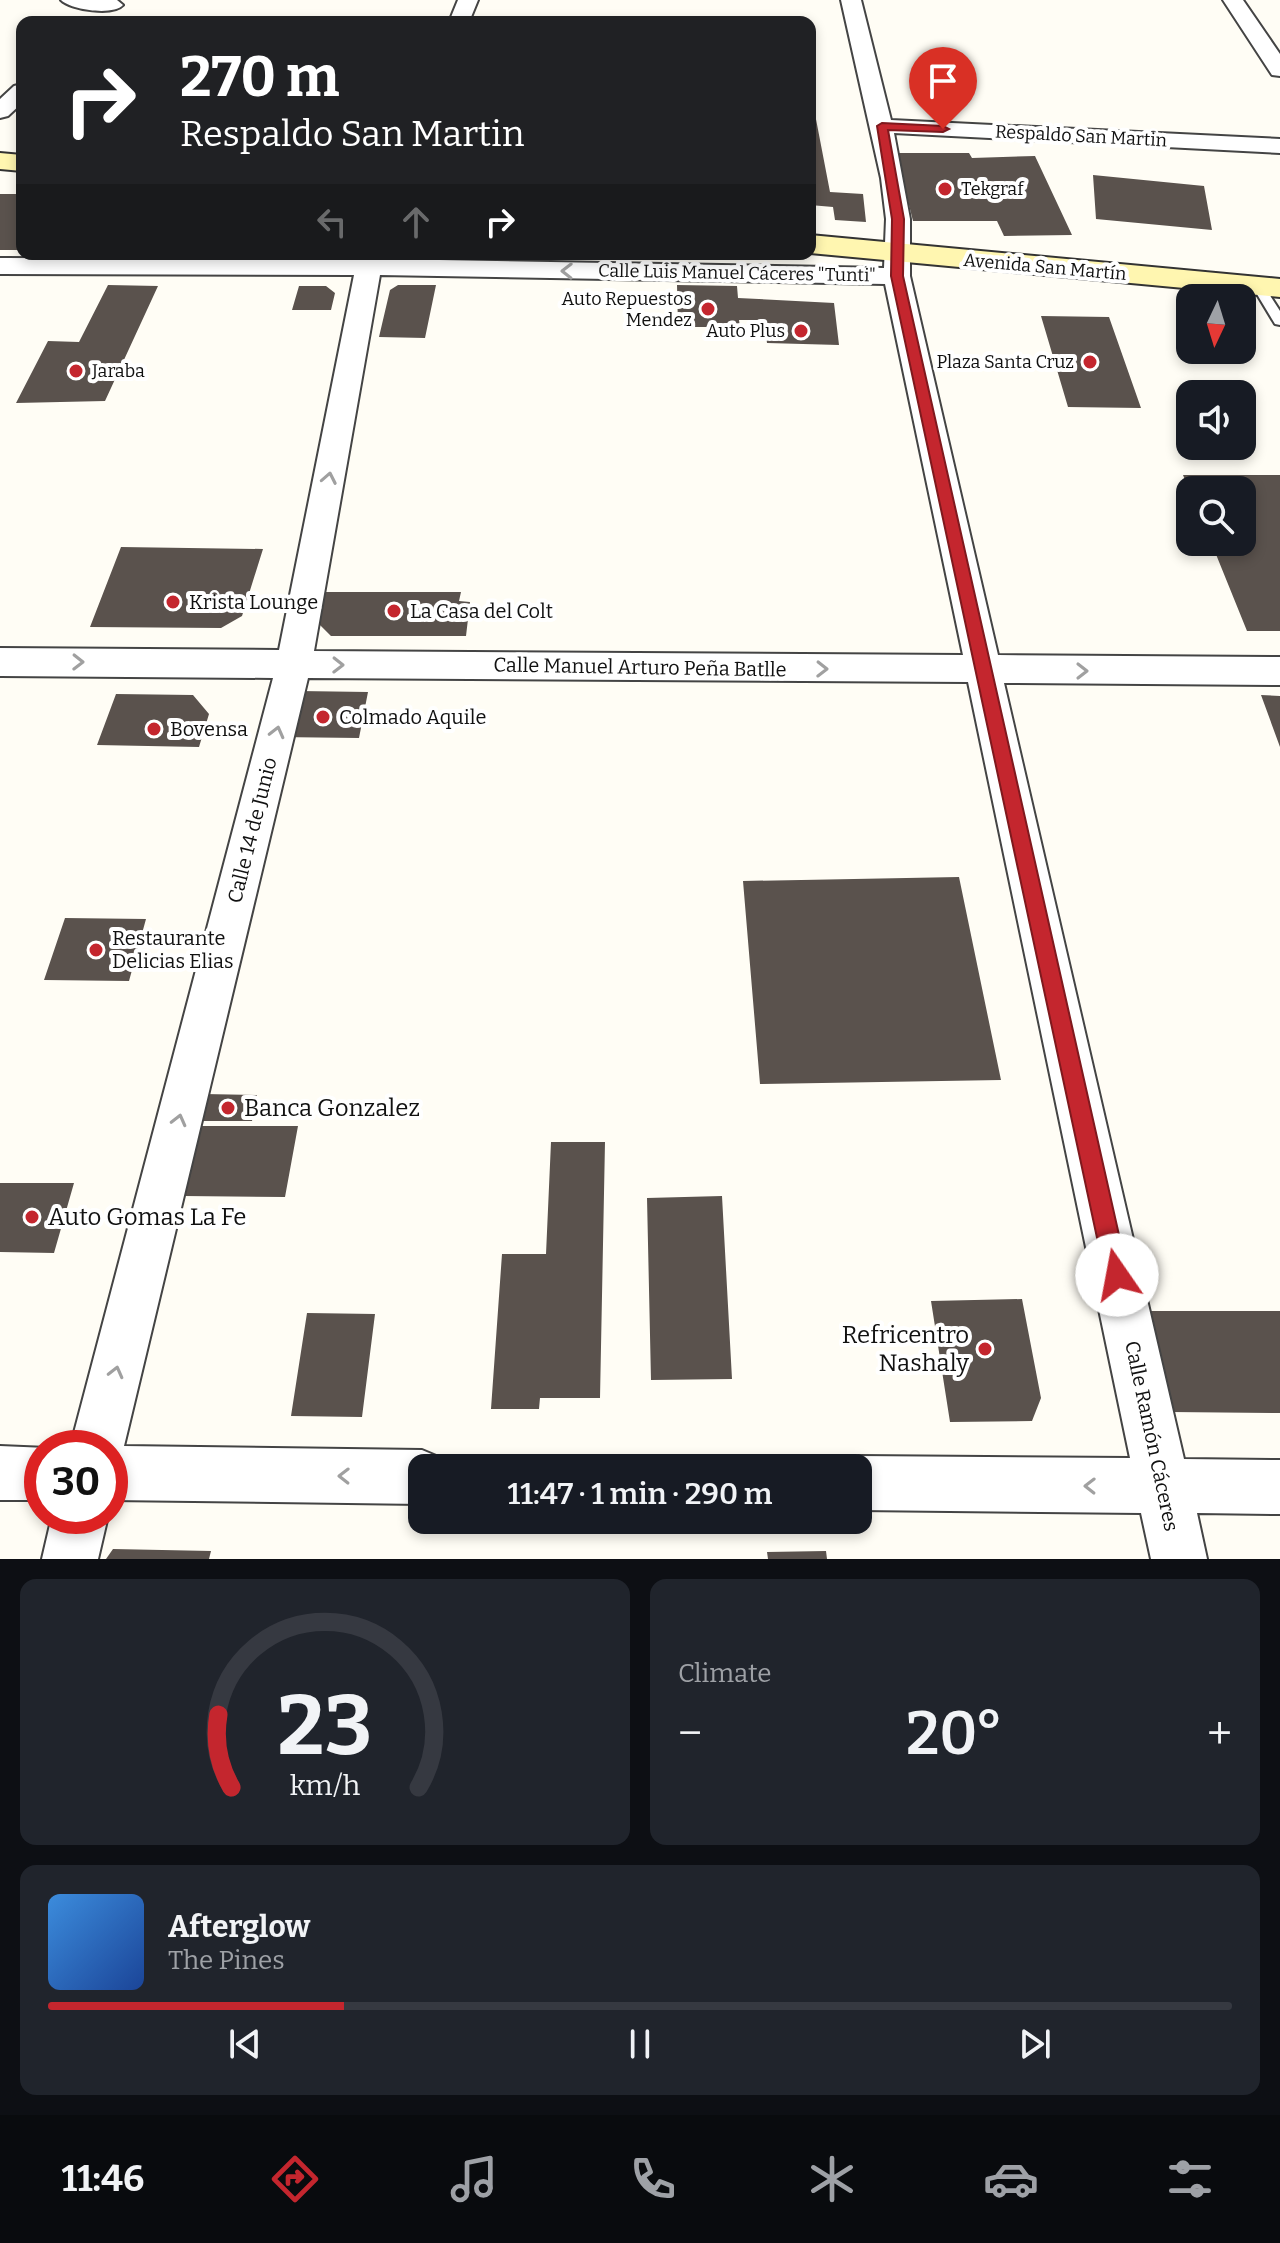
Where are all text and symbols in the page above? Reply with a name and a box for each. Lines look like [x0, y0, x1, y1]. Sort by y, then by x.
text: 270 m [180, 44, 340, 111]
pin [909, 47, 977, 129]
icon: right [48, 48, 152, 152]
icon: arrive [921, 59, 965, 103]
text: Respaldo San Martin [180, 112, 525, 156]
street label: Respaldo San Martin [994, 121, 1168, 152]
place label: Tekgraf [961, 178, 1025, 200]
marker: Tekgraf [936, 180, 954, 198]
icon: left [310, 200, 354, 244]
icon: ahead [394, 200, 438, 244]
icon: right [478, 200, 522, 244]
street label: Avenida San Martín [963, 249, 1128, 285]
street label: Calle Luis Manuel Cáceres "Tunti" [598, 260, 876, 286]
one-way arrow [560, 262, 573, 280]
north arrow [1176, 284, 1256, 364]
map controls [1176, 284, 1256, 556]
place label: Auto Repuestos Mendez [562, 288, 692, 331]
marker: Auto Repuestos Mendez [699, 300, 717, 318]
place label: Auto Plus [706, 320, 785, 342]
marker: Auto Plus [792, 322, 810, 340]
place label: Plaza Santa Cruz [937, 351, 1074, 373]
marker: Plaza Santa Cruz [1081, 353, 1099, 371]
place label: Jaraba [91, 360, 145, 382]
marker: Jaraba [67, 362, 85, 380]
button: sound [1176, 380, 1256, 460]
one-way arrow [319, 471, 336, 484]
button: search [1176, 476, 1256, 556]
place label: Krista Lounge [189, 590, 318, 614]
marker: Krista Lounge [164, 593, 182, 611]
place label: La Casa del Colt [410, 599, 553, 623]
marker: La Casa del Colt [385, 602, 403, 620]
street label: Calle Manuel Arturo Peña Batlle [493, 652, 787, 682]
one-way arrow [72, 653, 85, 671]
one-way arrow [332, 656, 345, 674]
one-way arrow [816, 660, 829, 678]
one-way arrow [1076, 662, 1089, 680]
place label: Colmado Aquile [339, 705, 486, 729]
marker: Colmado Aquile [314, 708, 332, 726]
place label: Bovensa [170, 717, 248, 741]
marker: Bovensa [145, 720, 163, 738]
one-way arrow [267, 726, 284, 740]
street label: Calle 14 de Junio [222, 755, 282, 905]
place label: Restaurante Delicias Elias [112, 926, 233, 973]
marker: Restaurante Delicias Elias [87, 941, 105, 959]
place label: Banca Gonzalez [244, 1094, 420, 1122]
marker: Banca Gonzalez [219, 1099, 237, 1117]
one-way arrow [170, 1114, 187, 1128]
place label: Auto Gomas La Fe [48, 1203, 246, 1231]
marker: Auto Gomas La Fe [23, 1208, 41, 1226]
position arrow [1075, 1233, 1159, 1317]
place label: Refricentro Nashaly [842, 1321, 969, 1377]
street label: Calle Ramón Cáceres [1120, 1339, 1184, 1533]
marker: Refricentro Nashaly [976, 1340, 994, 1358]
one-way arrow [106, 1366, 123, 1380]
speed limit sign: 30 [24, 1430, 128, 1534]
one-way arrow [337, 1467, 350, 1485]
text: 11:47 · 1 min · 290 m [508, 1476, 772, 1512]
one-way arrow [1083, 1477, 1096, 1495]
text: Climate [678, 1658, 772, 1689]
text: 23 [278, 1676, 372, 1776]
text: 20° [906, 1698, 1003, 1770]
text: − [678, 1707, 702, 1760]
text: + [1207, 1707, 1232, 1760]
text: km/h [290, 1768, 361, 1803]
text: Afterglow [168, 1909, 310, 1945]
text: The Pines [168, 1945, 285, 1976]
icon: previous [223, 2022, 267, 2066]
icon: pause [618, 2022, 662, 2066]
icon: next [1013, 2022, 1057, 2066]
icon: directions [267, 2151, 323, 2207]
icon: music [446, 2151, 502, 2207]
icon: phone [625, 2151, 681, 2207]
icon: climate [804, 2151, 860, 2207]
icon: car [983, 2151, 1039, 2207]
icon: filters [1162, 2151, 1218, 2207]
text: 11:46 [62, 2157, 144, 2201]

